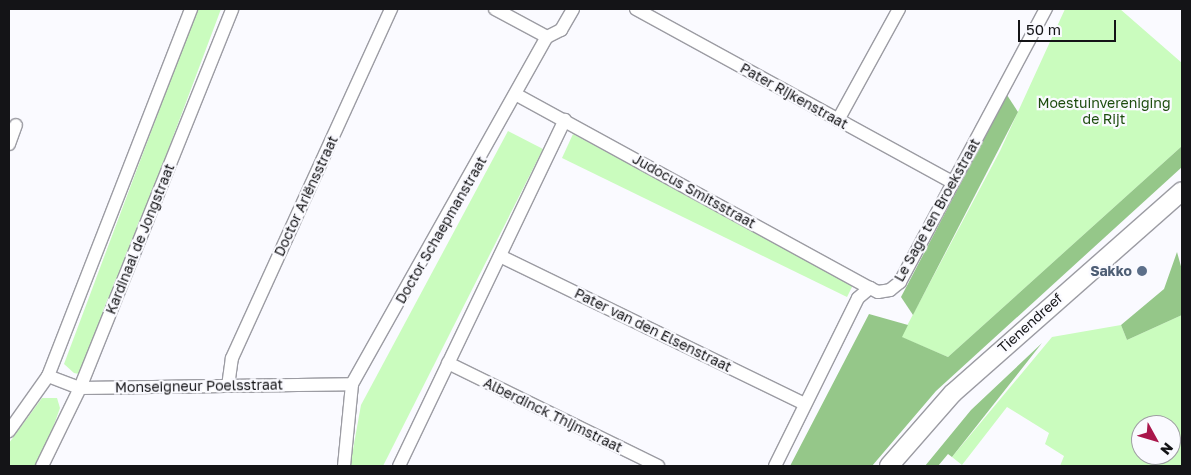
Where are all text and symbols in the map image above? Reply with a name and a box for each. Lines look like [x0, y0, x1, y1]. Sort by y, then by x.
scale bar [1021, 10, 1118, 42]
text: 50 m [1026, 20, 1061, 38]
street label: Pater Rijkenstraat [737, 59, 851, 133]
park label: Moestuinvereniging de Rijt [1037, 95, 1171, 128]
street label: Doctor Ariënsstraat [271, 133, 341, 259]
street label: Le Sage ten Broekstraat [891, 135, 983, 285]
street label: Judocus Smitsstraat [630, 150, 758, 232]
street label: Doctor Schaepmanstraat [392, 153, 490, 307]
street label: Kardinaal de Jongstraat [102, 161, 178, 317]
place label: Sakko [1090, 263, 1132, 279]
marker: Sakko [1136, 265, 1148, 277]
street label: Pater van den Elsenstraat [572, 285, 734, 375]
street label: Tienendreef [994, 290, 1066, 356]
street label: Alberdinck Thijmstraat [481, 374, 625, 456]
street label: Monseigneur Poelsstraat [115, 376, 283, 396]
north arrow [1131, 415, 1181, 465]
text: N [1157, 440, 1177, 459]

